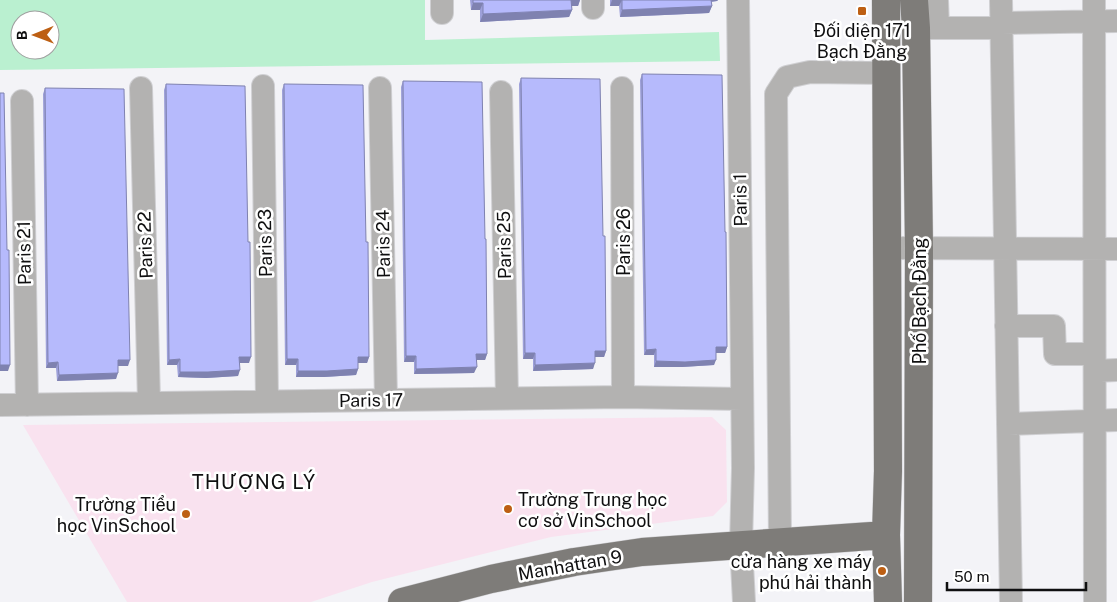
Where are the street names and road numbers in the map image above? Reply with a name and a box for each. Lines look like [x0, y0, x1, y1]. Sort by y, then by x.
street label: Paris 1 [729, 173, 751, 227]
street label: Paris 26 [613, 208, 634, 276]
street label: Paris 23 [254, 209, 276, 277]
street label: Paris 24 [372, 210, 394, 278]
street label: Paris 22 [133, 211, 157, 279]
street label: Paris 25 [493, 211, 515, 279]
street label: Paris 21 [13, 221, 35, 285]
street label: Phố Bạch Đằng [909, 238, 930, 364]
street label: Paris 17 [339, 389, 403, 411]
street label: Manhattan 9 [516, 546, 624, 584]

